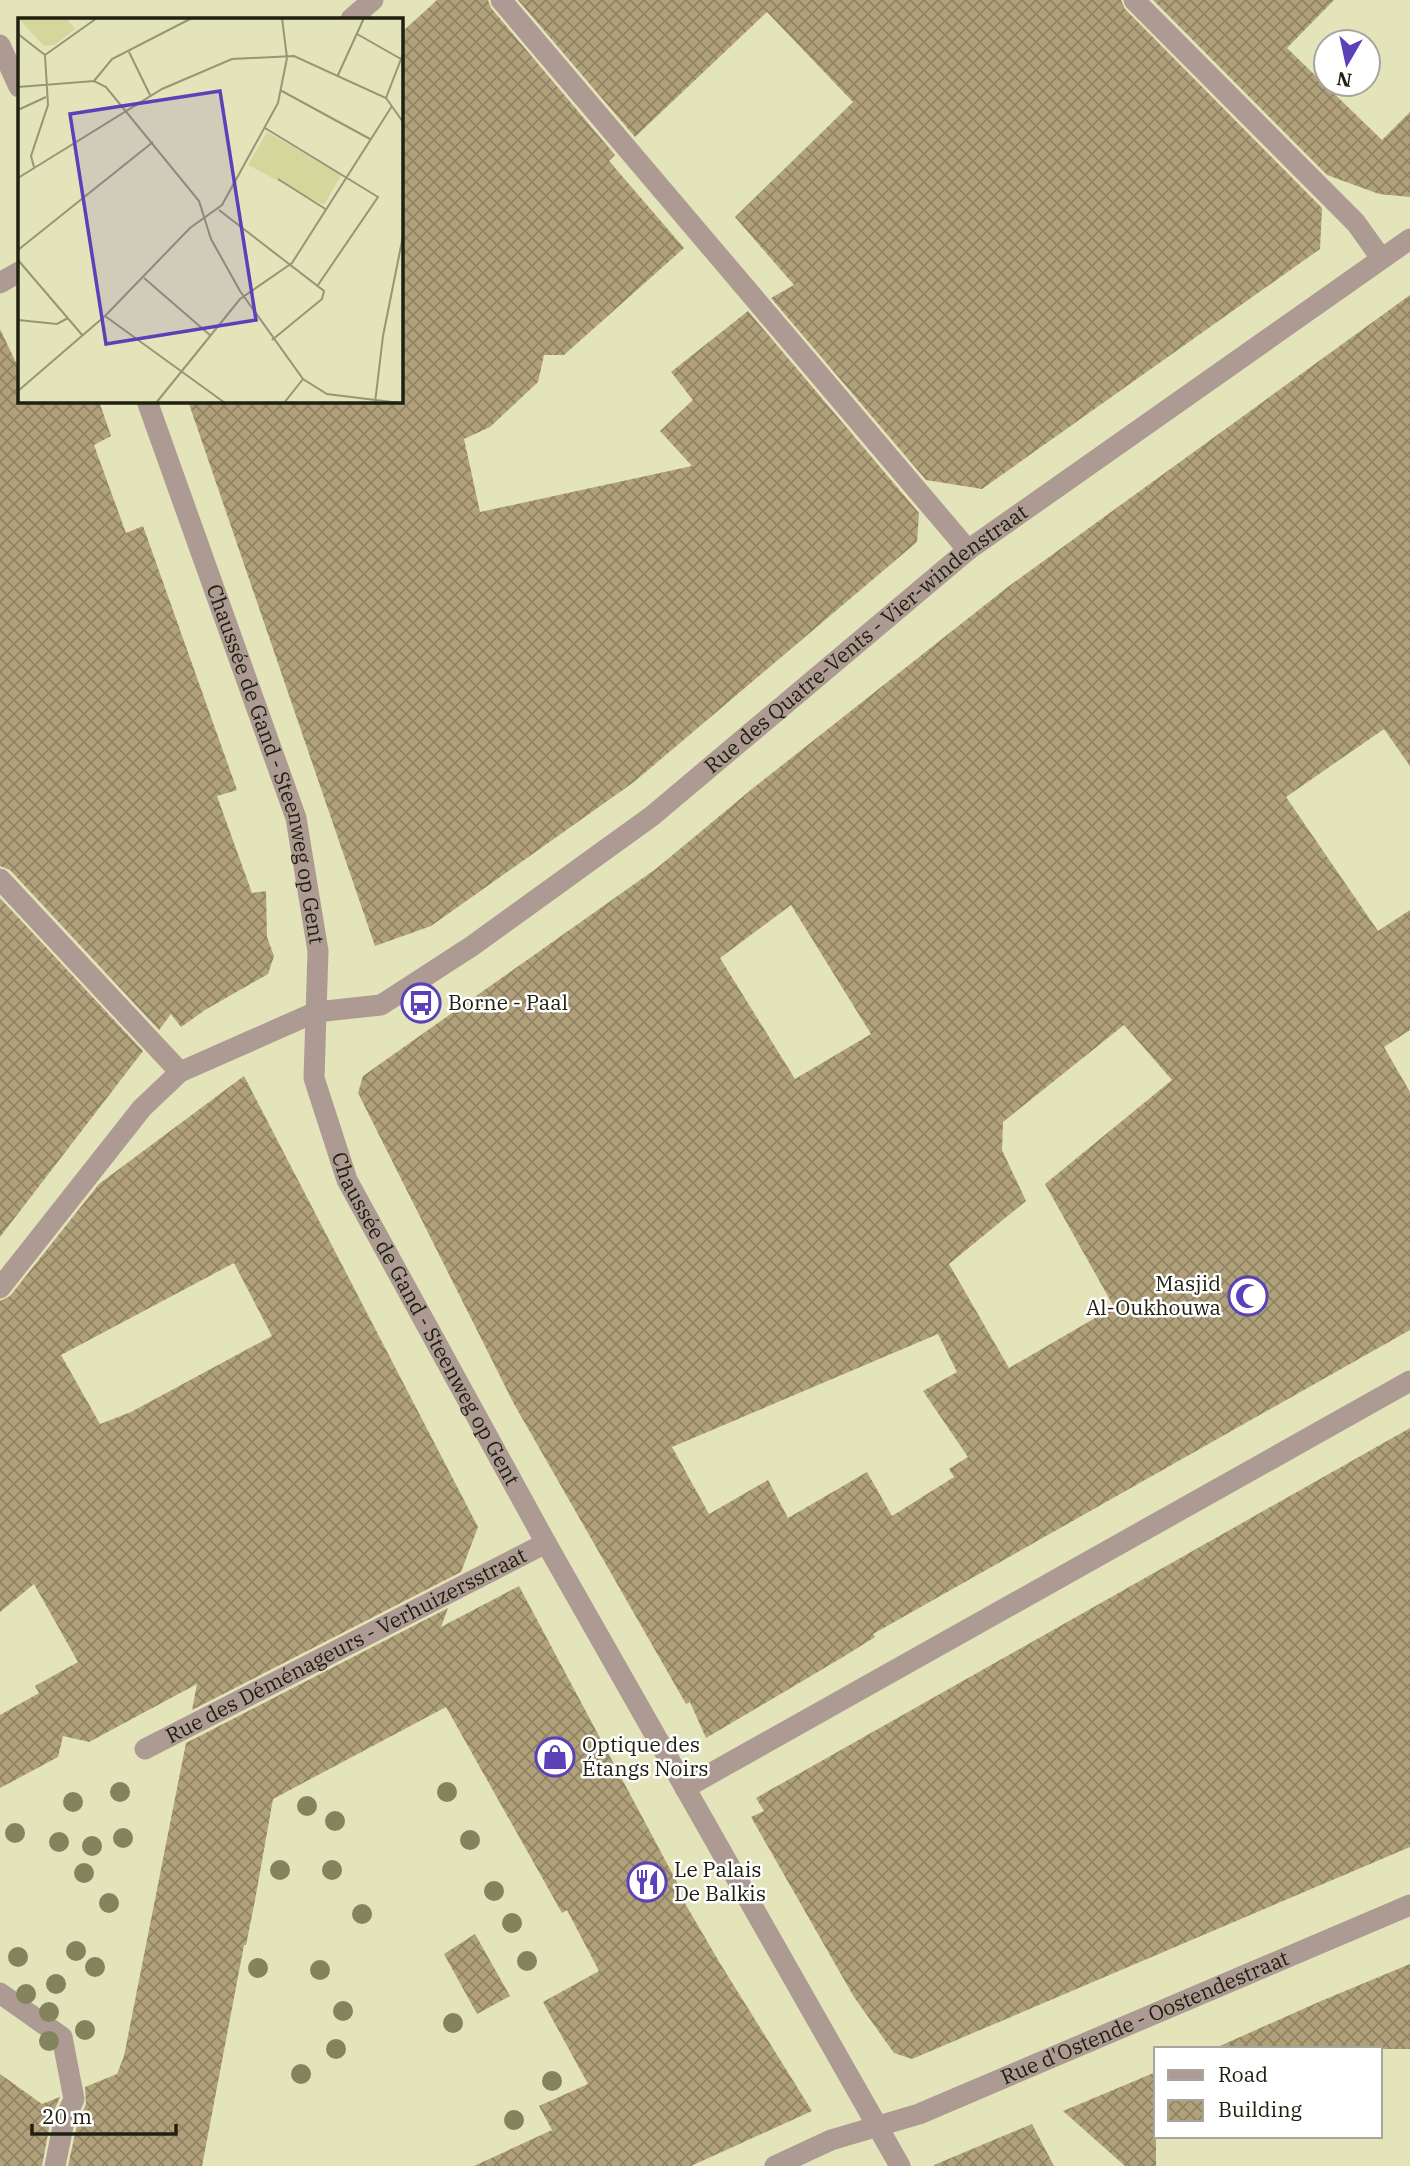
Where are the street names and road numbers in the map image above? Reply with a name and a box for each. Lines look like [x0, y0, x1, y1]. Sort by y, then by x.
street label: Rue des Quatre-Vents - Vier-windenstraat [698, 497, 1033, 779]
street label: Chaussée de Gand - Steenweg op Gent [201, 580, 332, 946]
street label: Chaussée de Gand - Steenweg op Gent [326, 1148, 527, 1490]
street label: Rue des Déménageurs - Verhuizersstraat [160, 1541, 531, 1749]
street label: Rue d'Ostende - Oostendestraat [996, 1943, 1293, 2091]

